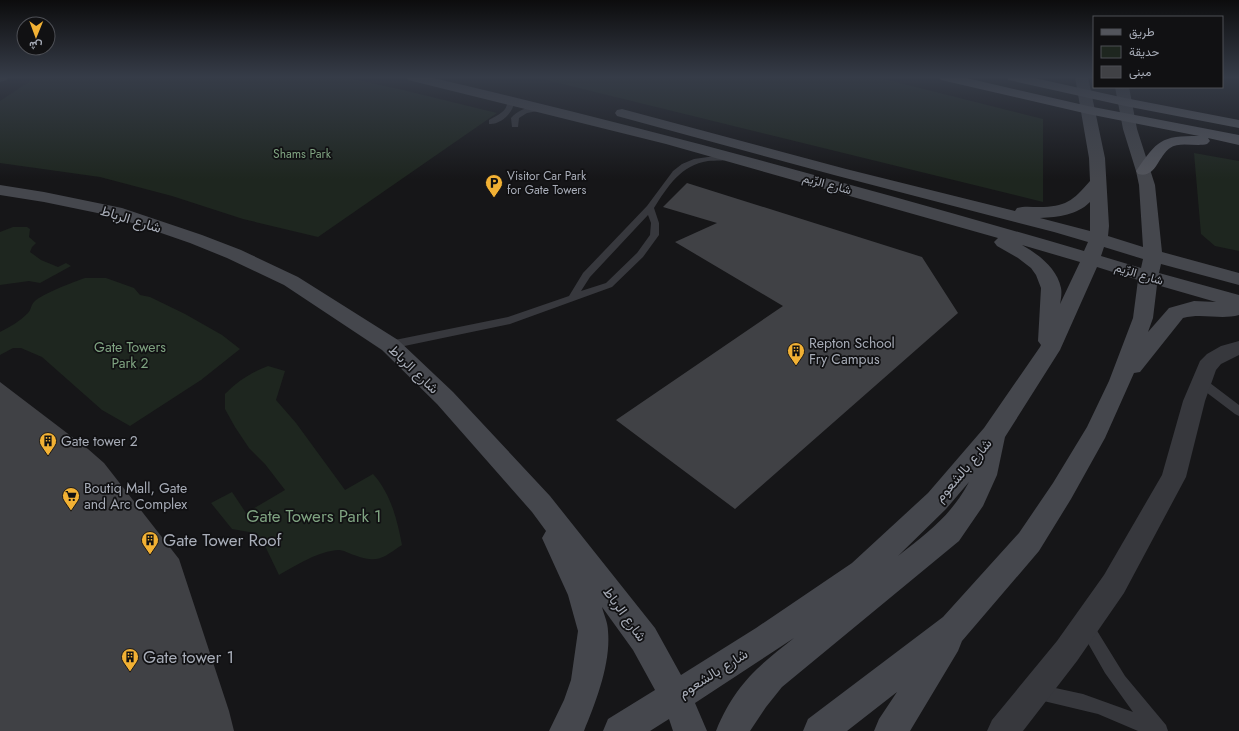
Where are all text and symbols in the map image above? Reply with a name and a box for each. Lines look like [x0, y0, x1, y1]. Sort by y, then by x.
north arrow [16, 16, 56, 56]
legend [1093, 16, 1223, 88]
text: طريق [1129, 23, 1155, 41]
text: ش [29, 38, 43, 54]
text: حديقة [1129, 43, 1159, 61]
text: مبنى [1129, 63, 1151, 81]
park label: Shams Park [273, 145, 332, 163]
place label: Visitor Car Park for Gate Towers [507, 167, 587, 199]
street label: شارع الرِّيم [801, 169, 853, 199]
parking icon: Visitor Car Park for Gate Towers [484, 173, 504, 198]
street label: شارع الرباط [98, 200, 164, 239]
street label: شارع الرِّيم [1112, 258, 1166, 290]
place label: Repton School Fry Campus [809, 333, 895, 369]
park label: Gate Towers Park 2 [94, 337, 166, 373]
street label: شارع الرباط [384, 340, 444, 399]
building icon: Repton School Fry Campus [786, 341, 806, 366]
building icon: Gate tower 2 [38, 431, 58, 456]
place label: Gate tower 2 [61, 431, 138, 451]
street label: شارع بالشعوم [930, 434, 997, 507]
place label: Boutiq Mall, Gate and Arc Complex [84, 478, 187, 514]
supermarket icon: Boutiq Mall, Gate and Arc Complex [61, 486, 81, 511]
park label: Gate Towers Park 1 [246, 504, 382, 528]
place label: Gate Tower Roof [163, 528, 283, 552]
building icon: Gate Tower Roof [140, 530, 160, 555]
street label: شارع الرباط [598, 583, 652, 646]
street label: شارع بالشعوم [674, 644, 752, 703]
place label: Gate tower 1 [143, 645, 234, 669]
building icon: Gate tower 1 [120, 647, 140, 672]

